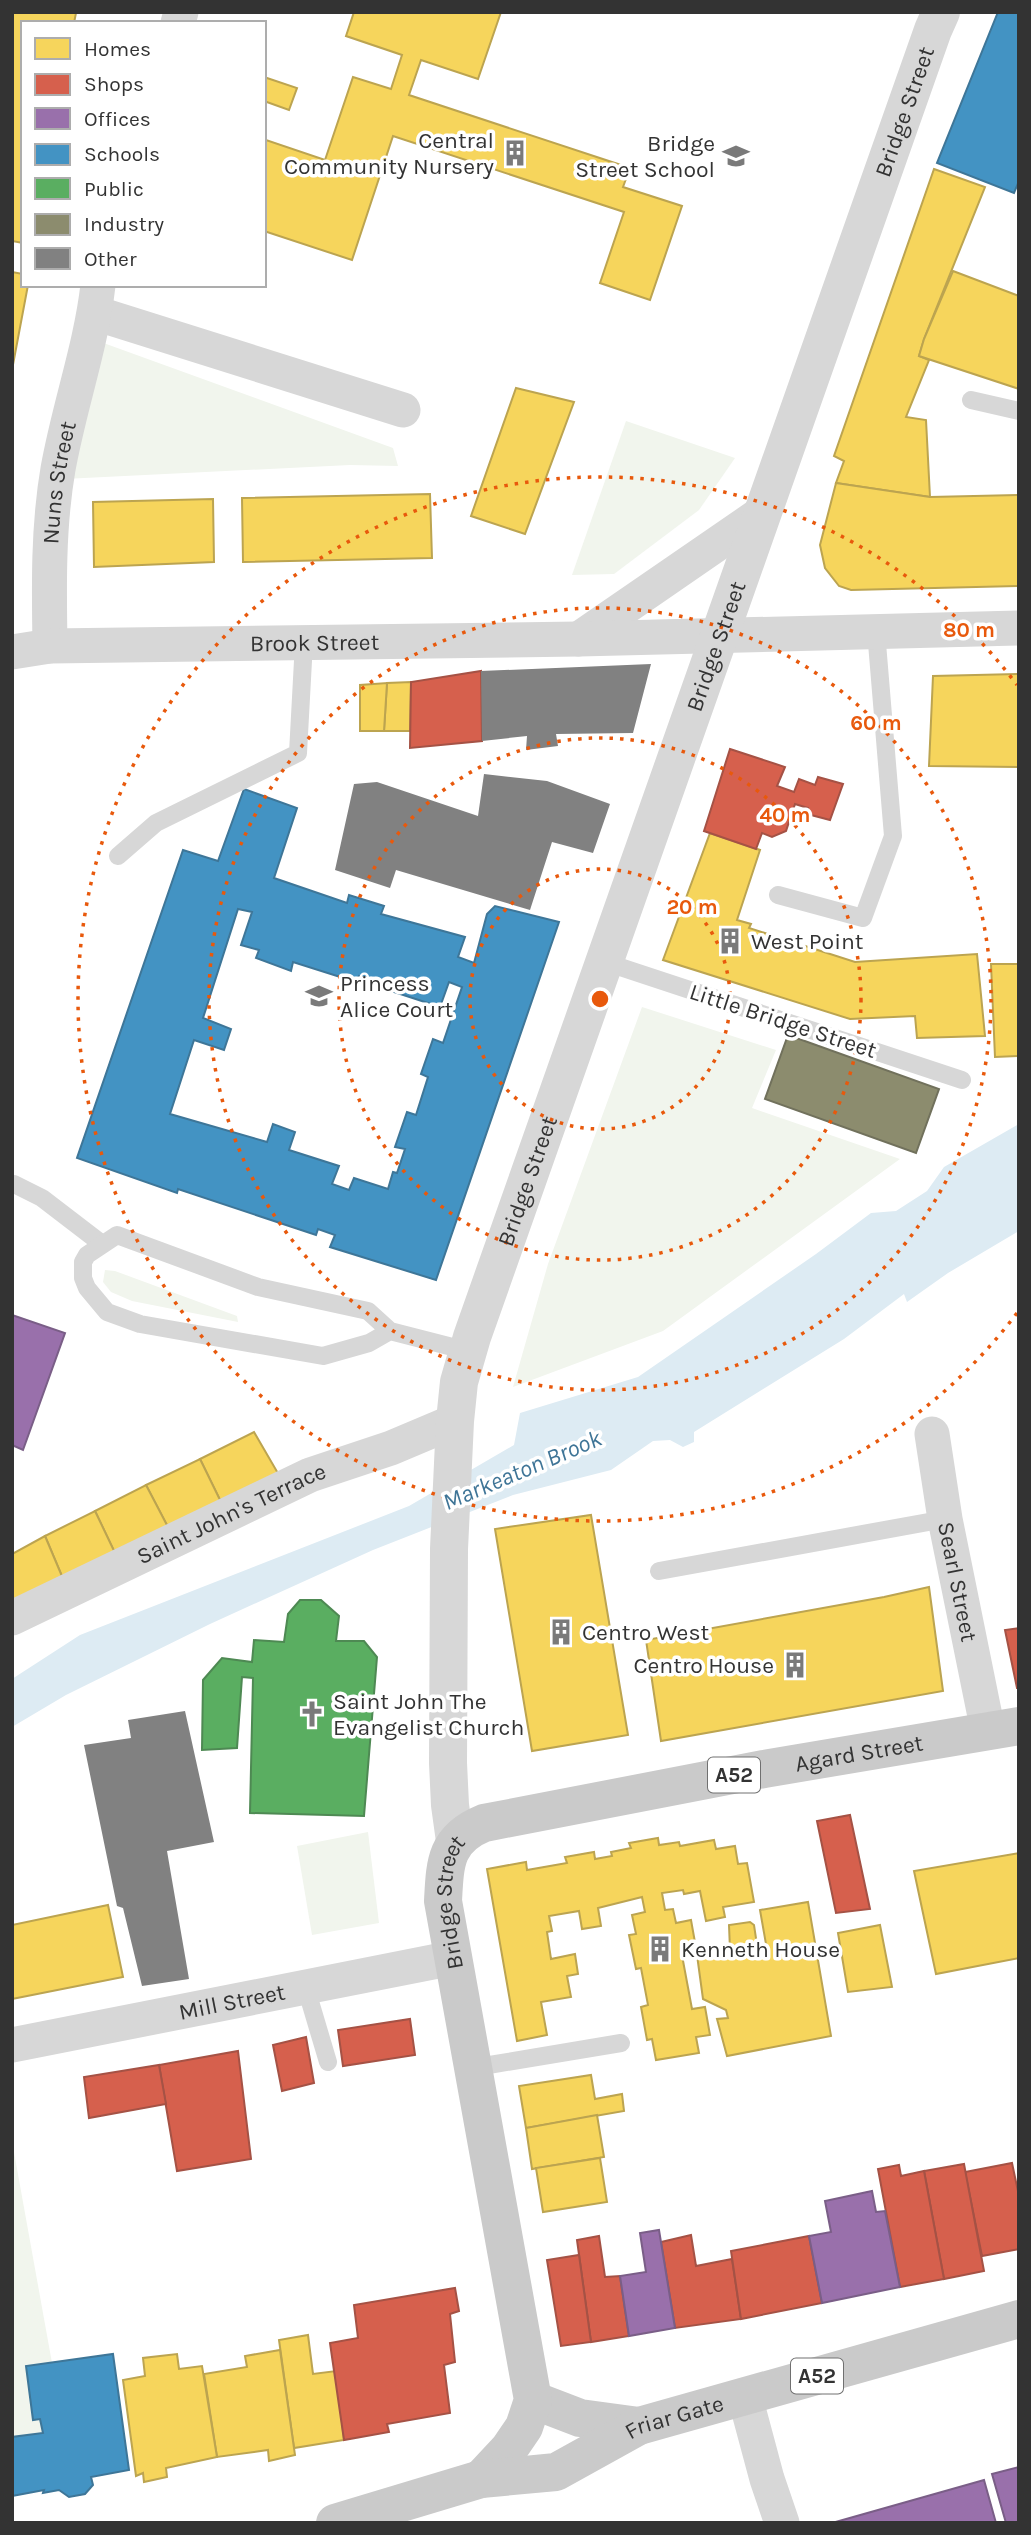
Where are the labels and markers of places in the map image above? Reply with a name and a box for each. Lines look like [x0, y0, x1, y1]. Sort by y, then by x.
place label: Central Community Nursery [284, 127, 494, 180]
place label: Bridge Street School [575, 130, 715, 183]
building icon: Central Community Nursery [500, 138, 530, 168]
school or university icon: Bridge Street School [721, 141, 751, 171]
building icon: West Point [715, 926, 745, 956]
place label: West Point [751, 928, 864, 955]
place label: Princess Alice Court [340, 970, 454, 1023]
school or university icon: Princess Alice Court [304, 981, 334, 1011]
centre of rings [588, 987, 612, 1011]
building icon: Centro West [546, 1617, 576, 1647]
place label: Centro West [582, 1619, 710, 1646]
building icon: Centro House [780, 1650, 810, 1680]
place label: Centro House [633, 1652, 774, 1679]
place label: Saint John The Evangelist Church [333, 1688, 524, 1741]
church icon: Saint John The Evangelist Church [297, 1699, 327, 1729]
building icon: Kenneth House [645, 1934, 675, 1964]
place label: Kenneth House [681, 1936, 840, 1963]

